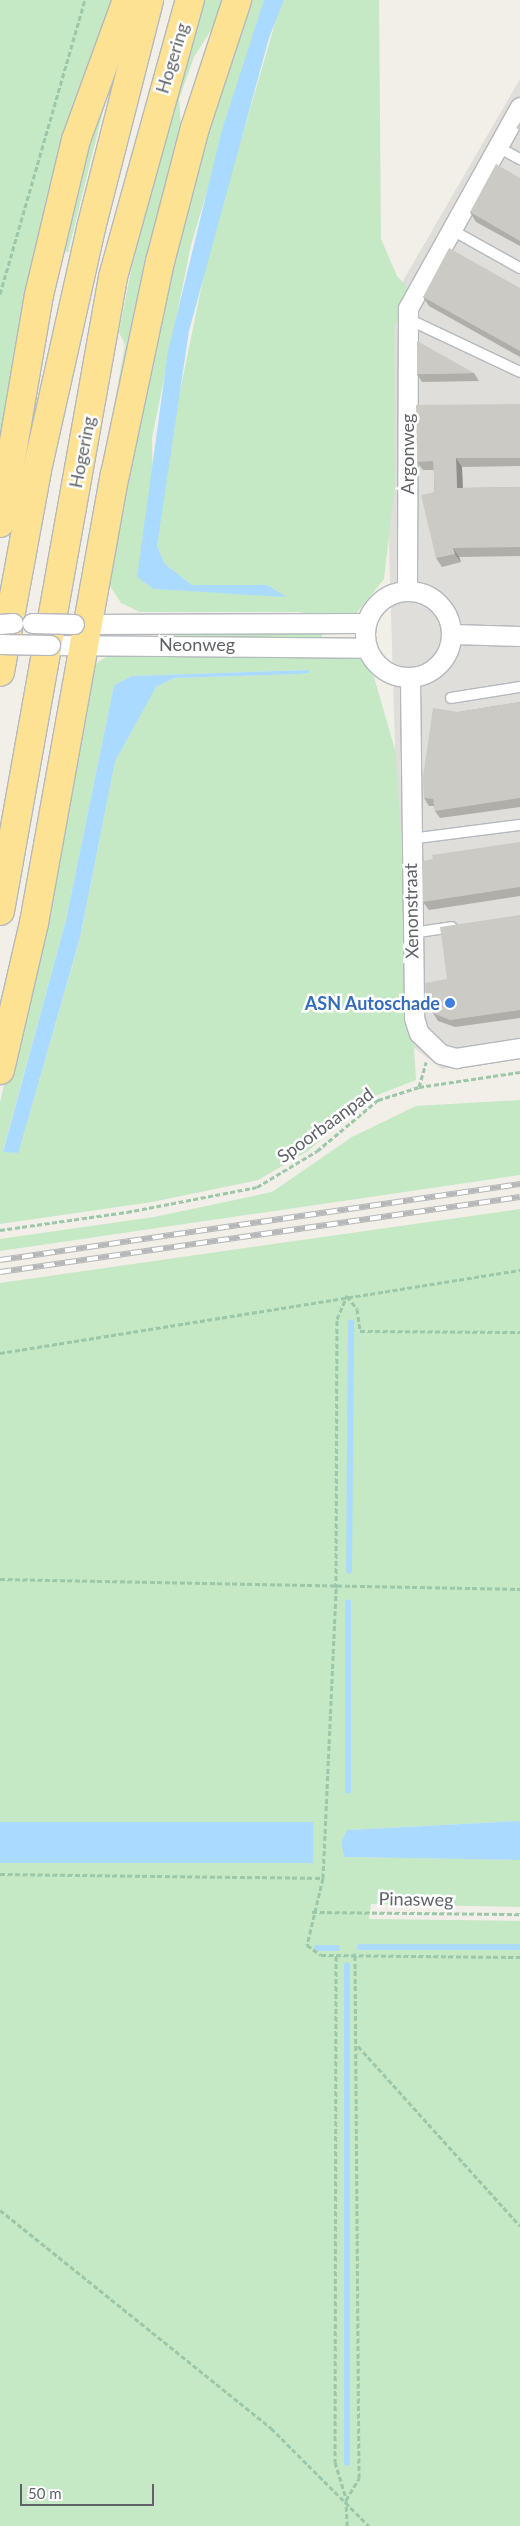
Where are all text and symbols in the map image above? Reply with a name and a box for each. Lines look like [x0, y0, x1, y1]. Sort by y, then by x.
street label: Hogering [151, 20, 193, 96]
street label: Hogering [64, 414, 100, 490]
street label: Argonweg [396, 414, 418, 494]
street label: Neonweg [159, 633, 235, 655]
street label: Xenonstraat [399, 863, 423, 959]
place label: ASN Autoschade [304, 992, 440, 1014]
marker: ASN Autoschade [444, 997, 456, 1009]
street label: Spoorbaanpad [273, 1083, 377, 1167]
street label: Pinasweg [378, 1888, 454, 1910]
scale bar [22, 2474, 156, 2506]
text: 50 m [28, 2484, 62, 2502]

